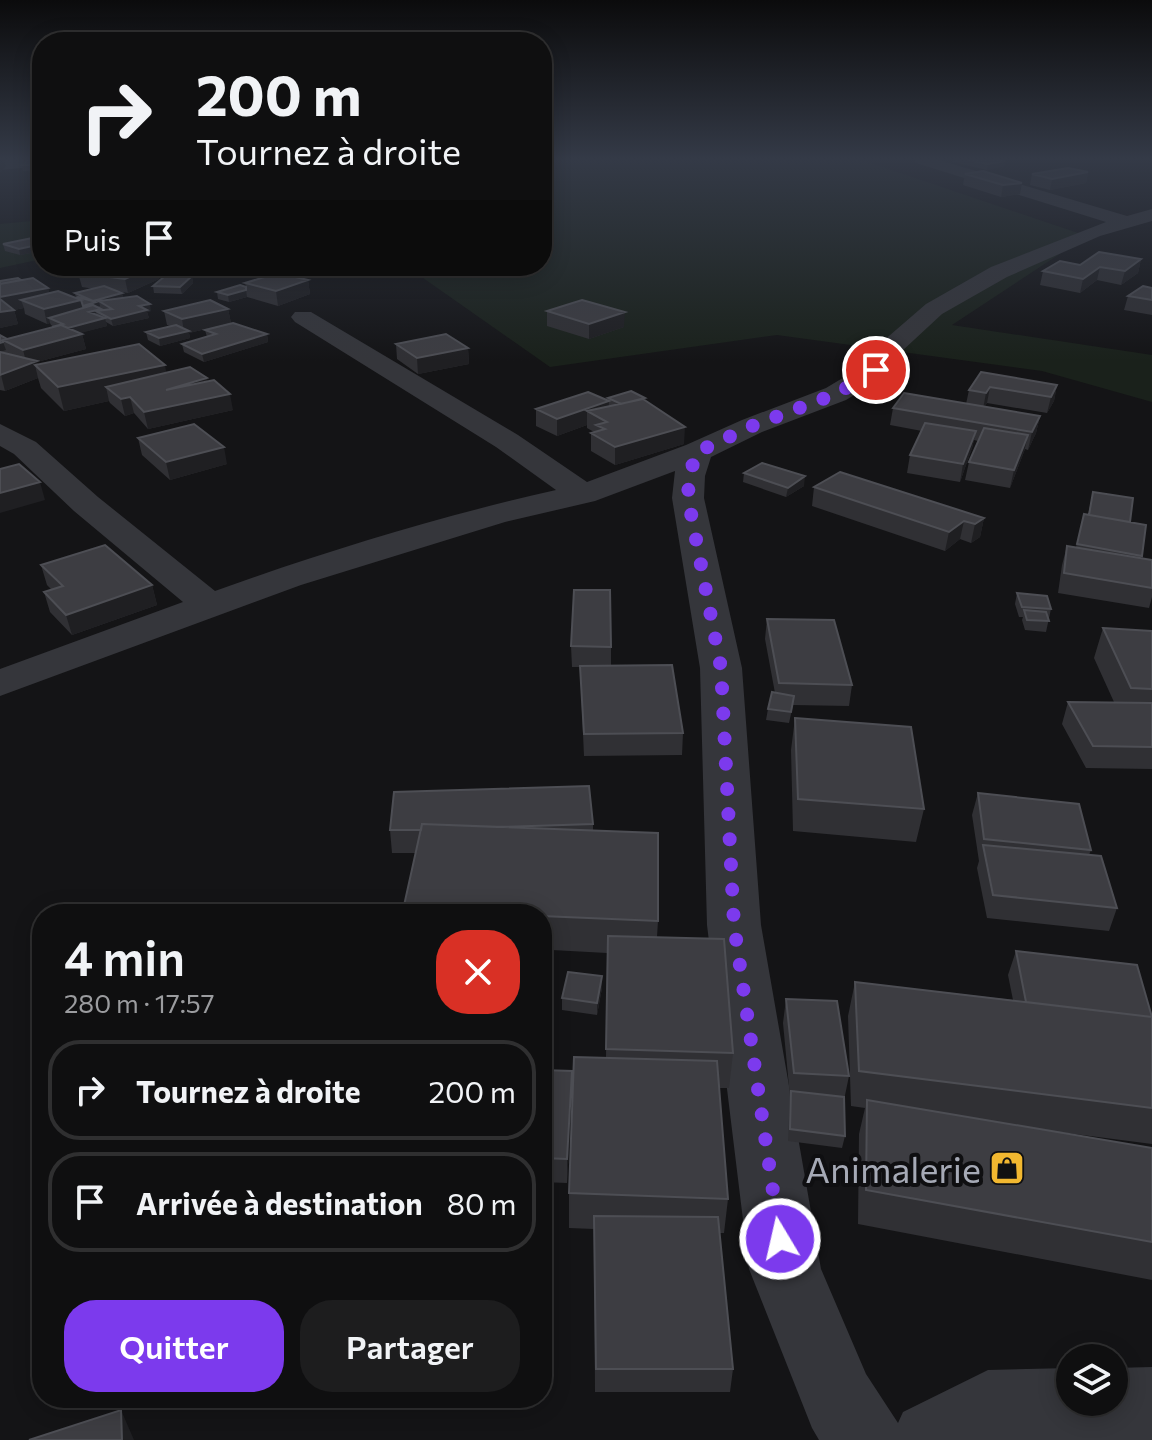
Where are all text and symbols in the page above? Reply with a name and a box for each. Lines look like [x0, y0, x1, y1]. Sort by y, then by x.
text: 200 m [196, 59, 362, 128]
icon: right [64, 64, 168, 168]
text: Tournez à droite [196, 128, 461, 172]
icon: arrive [137, 216, 181, 260]
text: Puis [64, 220, 121, 257]
pin [842, 336, 910, 404]
icon: arrive [854, 348, 898, 392]
text: 4 min [64, 927, 185, 986]
button: close [436, 930, 520, 1014]
text: 280 m · 17:57 [64, 987, 215, 1018]
icon: right [68, 1068, 112, 1112]
text: Tournez à droite [136, 1072, 360, 1109]
text: 200 m [428, 1072, 516, 1109]
place label: Animalerie [805, 1146, 981, 1190]
shop icon: Animalerie [988, 1149, 1026, 1187]
icon: arrive [68, 1180, 112, 1224]
text: Arrivée à destination [136, 1184, 423, 1221]
text: 80 m [447, 1184, 516, 1221]
position arrow [738, 1197, 822, 1281]
button: Quitter [64, 1300, 284, 1392]
button: Partager [300, 1300, 520, 1392]
map controls [1056, 1344, 1128, 1416]
button: layers [1056, 1344, 1128, 1416]

